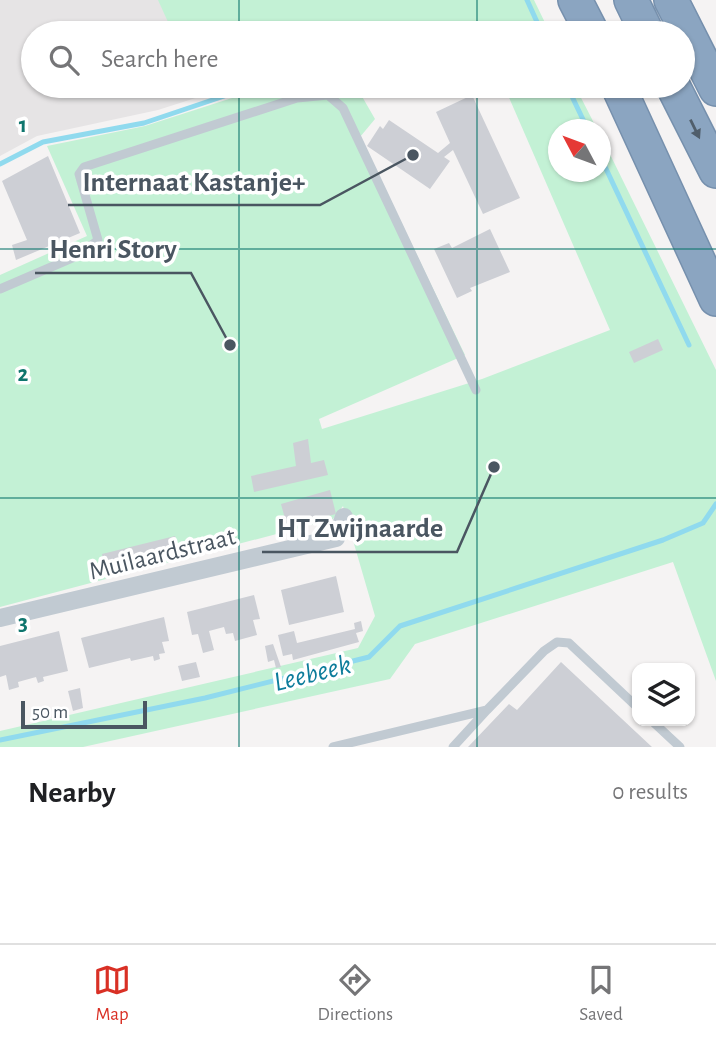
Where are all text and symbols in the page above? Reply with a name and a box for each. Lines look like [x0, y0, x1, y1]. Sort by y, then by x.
search box [21, 21, 695, 98]
icon: search [45, 41, 83, 79]
text: Search here [101, 46, 219, 72]
text: 1 [19, 114, 27, 137]
north arrow [548, 119, 611, 182]
one-way arrow [689, 119, 700, 139]
callout: Internaat Kastanje+ [68, 156, 320, 205]
text: Internaat Kastanje+ [82, 169, 306, 197]
callout: Henri Story [35, 224, 191, 273]
text: Henri Story [49, 236, 177, 264]
text: 2 [18, 363, 29, 386]
callout: HT Zwijnaarde [262, 503, 457, 552]
text: HT Zwijnaarde [277, 515, 443, 543]
street label: Muilaardstraat [86, 523, 238, 585]
text: 3 [18, 612, 28, 635]
water label: Leebeek [271, 651, 354, 697]
map controls [632, 663, 695, 726]
button: layers [632, 663, 695, 726]
scale bar [21, 698, 147, 730]
text: 50 m [32, 703, 68, 722]
text: Nearby [28, 778, 116, 808]
text: 0 results [612, 781, 688, 804]
tab: Map [93, 961, 131, 1026]
tab: Directions [317, 961, 393, 1026]
tab: Saved [579, 961, 623, 1026]

